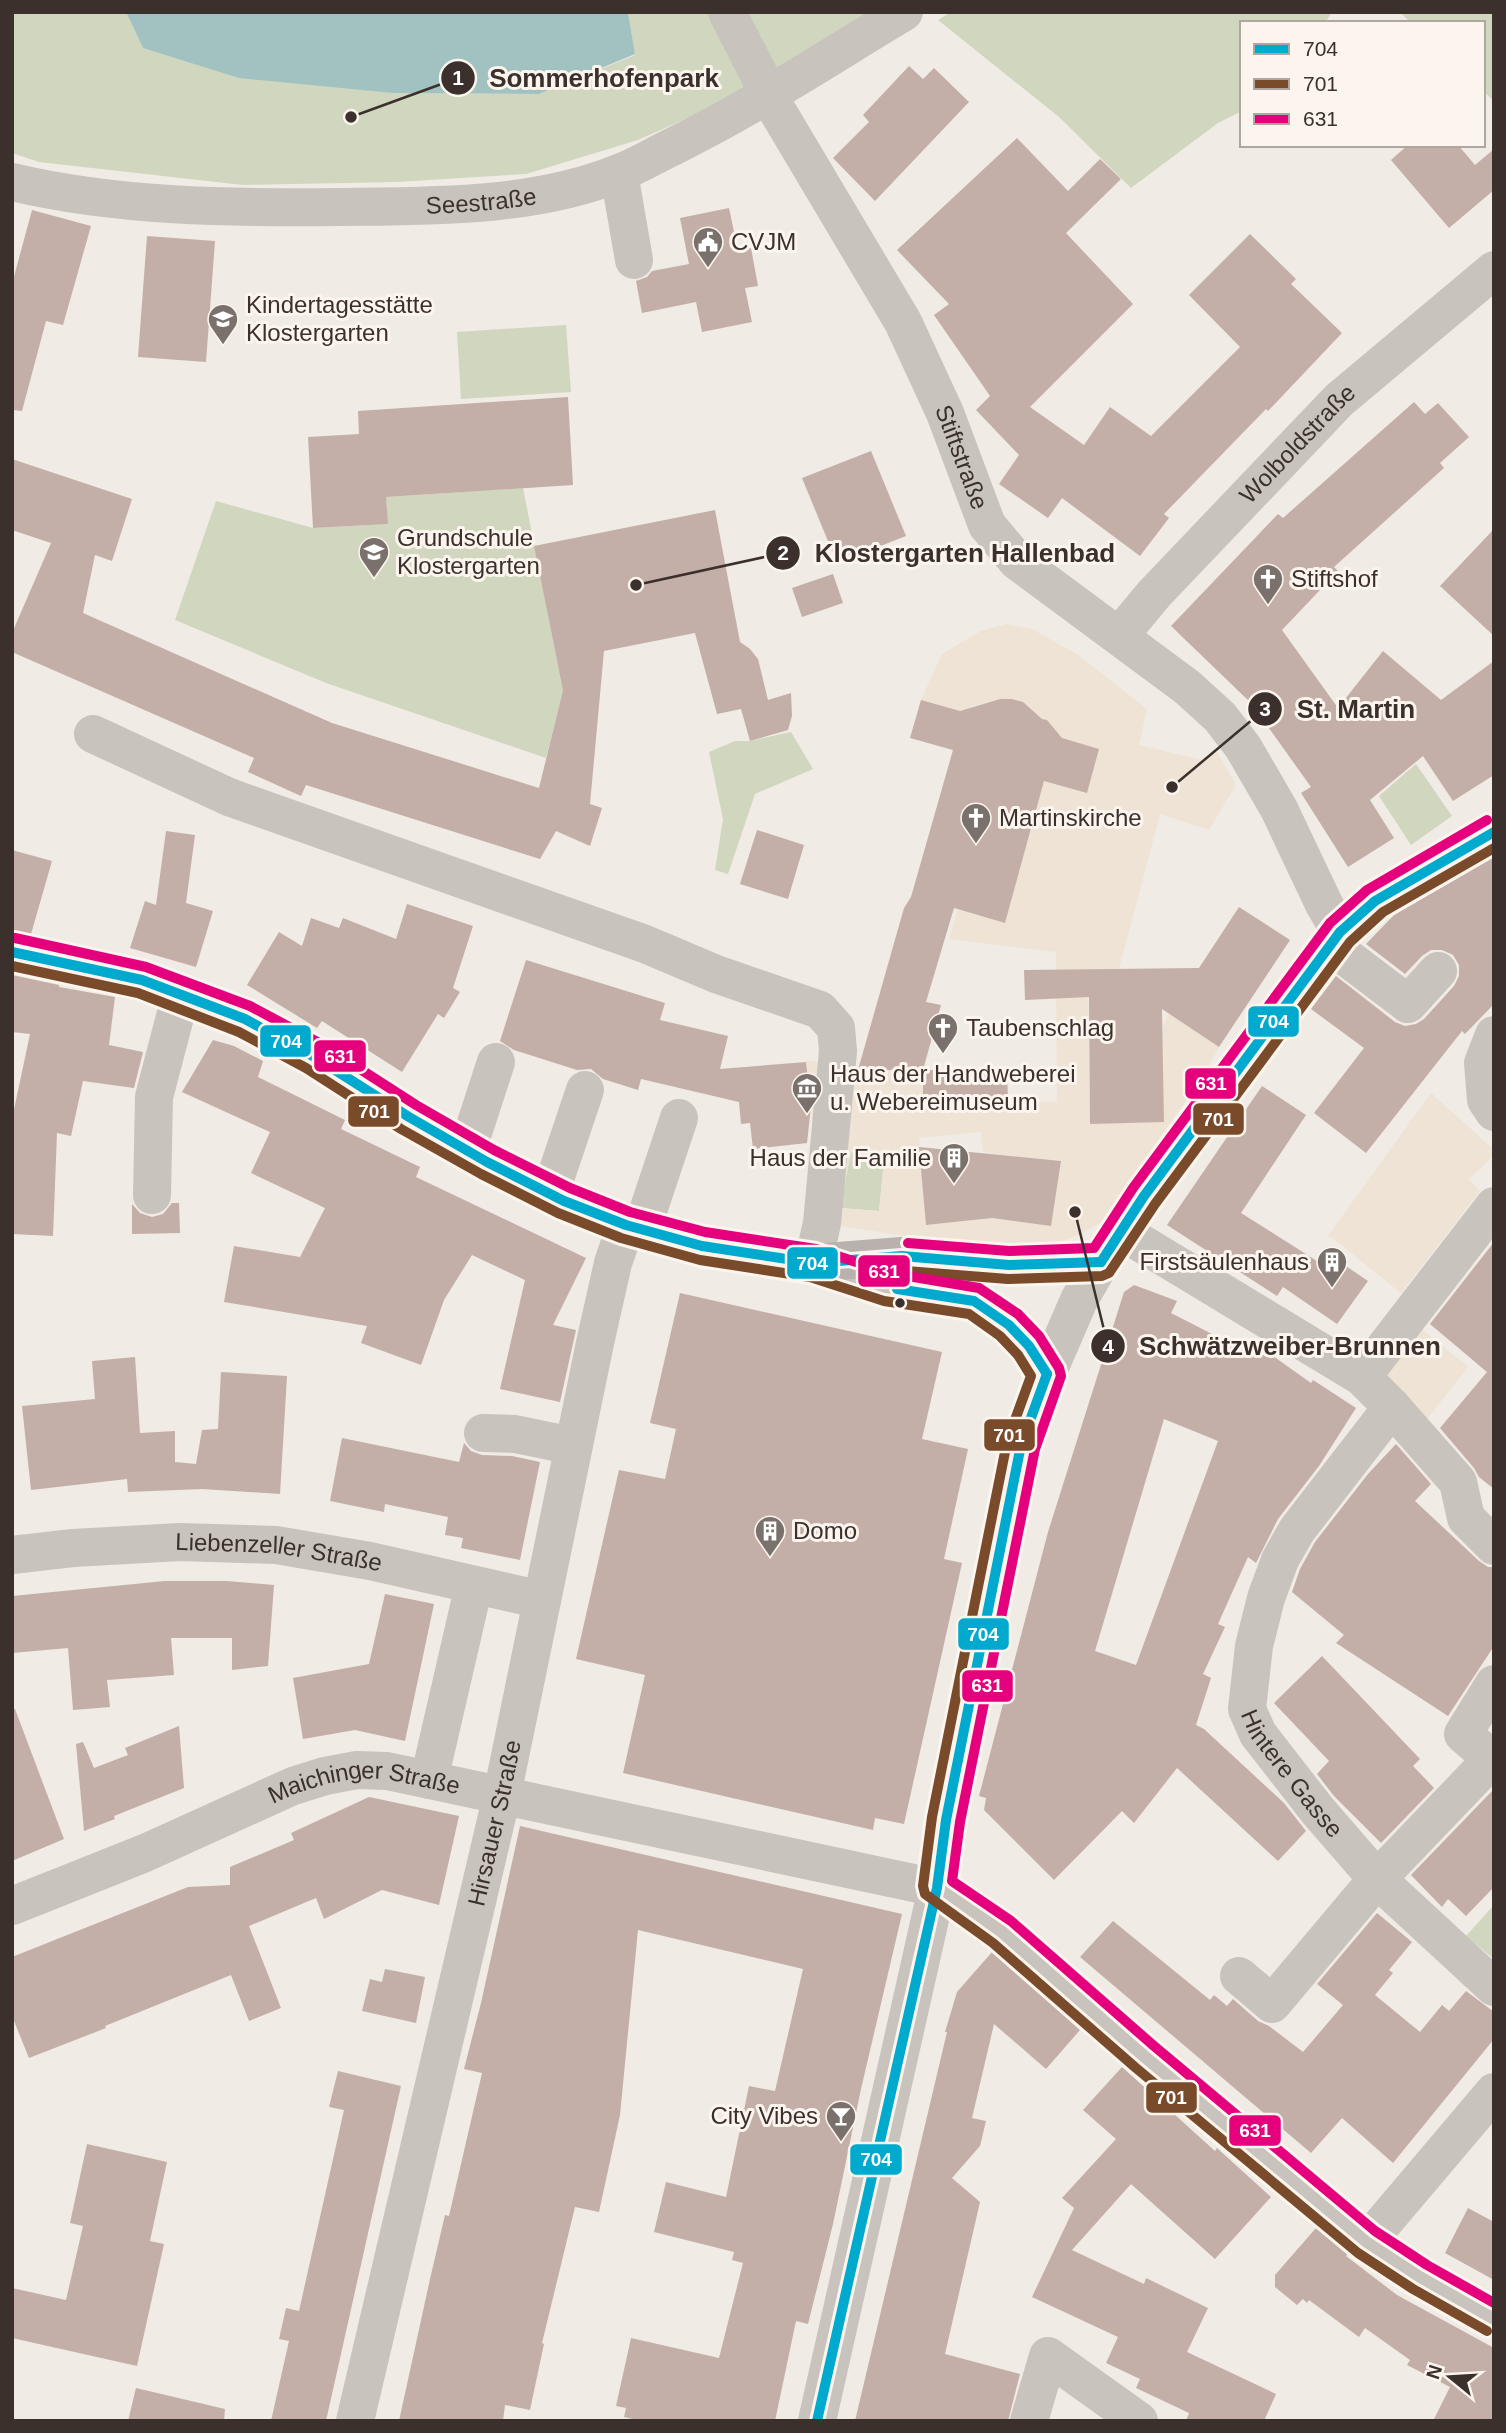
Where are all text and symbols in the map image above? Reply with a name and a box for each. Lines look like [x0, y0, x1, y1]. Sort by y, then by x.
legend [1240, 21, 1485, 147]
text: 704 [1303, 37, 1338, 60]
callout: Sommerhofenpark [440, 54, 733, 101]
text: Sommerhofenpark [489, 63, 719, 93]
text: 1 [452, 66, 464, 89]
text: 701 [1303, 72, 1338, 95]
text: 631 [1303, 107, 1338, 130]
street label: Seestraße [425, 182, 538, 219]
public building icon: CVJM [691, 225, 725, 269]
place label: CVJM [731, 228, 796, 255]
place label: Kindertagesstätte Klostergarten [246, 291, 433, 346]
school or university icon: Kindertagesstätte Klostergarten [206, 302, 240, 346]
street label: Wolboldstraße [1234, 378, 1360, 509]
street label: Stiftstraße [930, 401, 994, 513]
place label: Grundschule Klostergarten [397, 524, 540, 579]
callout: Klostergarten Hallenbad [765, 529, 1129, 576]
school or university icon: Grundschule Klostergarten [357, 535, 391, 579]
text: Klostergarten Hallenbad [815, 538, 1115, 568]
text: 2 [777, 541, 789, 564]
church icon: Stiftshof [1251, 562, 1285, 606]
place label: Stiftshof [1291, 565, 1378, 592]
callout: St. Martin [1247, 686, 1429, 733]
text: St. Martin [1297, 694, 1415, 724]
text: 3 [1259, 697, 1271, 720]
church icon: Martinskirche [959, 801, 993, 845]
place label: Martinskirche [999, 804, 1142, 831]
line badge: 704 [1247, 1005, 1300, 1038]
church icon: Taubenschlag [926, 1011, 960, 1055]
text: 704 [1257, 1011, 1289, 1032]
place label: Taubenschlag [966, 1014, 1114, 1041]
line badge: 704 [259, 1024, 312, 1058]
text: 704 [270, 1031, 302, 1052]
line badge: 631 [313, 1039, 367, 1073]
text: 631 [324, 1046, 356, 1067]
place label: Haus der Handweberei u. Webereimuseum [830, 1060, 1075, 1115]
line badge: 631 [1184, 1067, 1237, 1100]
museum icon: Haus der Handweberei u. Webereimuseum [790, 1071, 824, 1115]
text: 631 [1195, 1073, 1227, 1094]
line badge: 701 [347, 1095, 400, 1128]
text: 701 [358, 1101, 390, 1122]
line badge: 701 [1192, 1102, 1245, 1136]
text: 701 [1202, 1109, 1234, 1130]
building icon: Haus der Familie [937, 1141, 971, 1185]
place label: Haus der Familie [750, 1144, 931, 1171]
building icon: Firstsäulenhaus [1315, 1245, 1349, 1289]
line badge: 704 [786, 1246, 839, 1280]
place label: Firstsäulenhaus [1140, 1248, 1309, 1275]
text: 704 [796, 1253, 828, 1274]
line badge: 631 [857, 1254, 911, 1288]
text: 631 [868, 1261, 900, 1282]
unlabelled marker [893, 1296, 907, 1310]
callout: Schwätzweiber-Brunnen [1090, 1323, 1455, 1370]
text: Schwätzweiber-Brunnen [1139, 1331, 1441, 1361]
text: 4 [1102, 1335, 1114, 1358]
line badge: 701 [983, 1418, 1036, 1452]
text: 701 [993, 1425, 1025, 1446]
building icon: Domo [753, 1514, 787, 1558]
place label: Domo [793, 1517, 857, 1544]
street label: Liebenzeller Straße [175, 1528, 385, 1576]
line badge: 704 [957, 1617, 1010, 1651]
text: 704 [967, 1624, 999, 1645]
line badge: 631 [961, 1669, 1014, 1703]
text: 631 [971, 1675, 1003, 1696]
street label: Hintere Gasse [1236, 1705, 1349, 1843]
street label: Hirsauer Straße [462, 1738, 526, 1909]
street label: Maichinger Straße [264, 1755, 463, 1808]
line badge: 701 [1145, 2081, 1198, 2114]
text: 701 [1155, 2087, 1187, 2108]
bar icon: City Vibes [824, 2099, 858, 2143]
place label: City Vibes [710, 2102, 818, 2129]
line badge: 631 [1228, 2114, 1282, 2147]
text: 631 [1239, 2120, 1271, 2141]
line badge: 704 [849, 2143, 903, 2176]
text: 704 [860, 2149, 892, 2170]
north arrow [1415, 2342, 1485, 2412]
text: N [1422, 2362, 1446, 2382]

